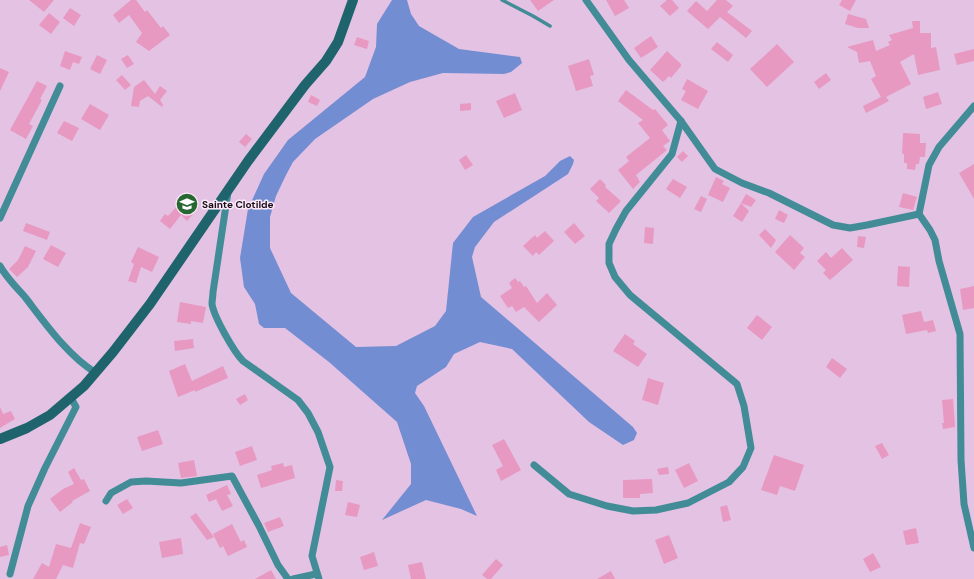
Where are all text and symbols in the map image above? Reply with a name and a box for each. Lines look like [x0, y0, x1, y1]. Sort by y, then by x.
school or university icon: Sainte Clotilde [174, 191, 200, 217]
place label: Sainte Clotilde [202, 198, 274, 211]

